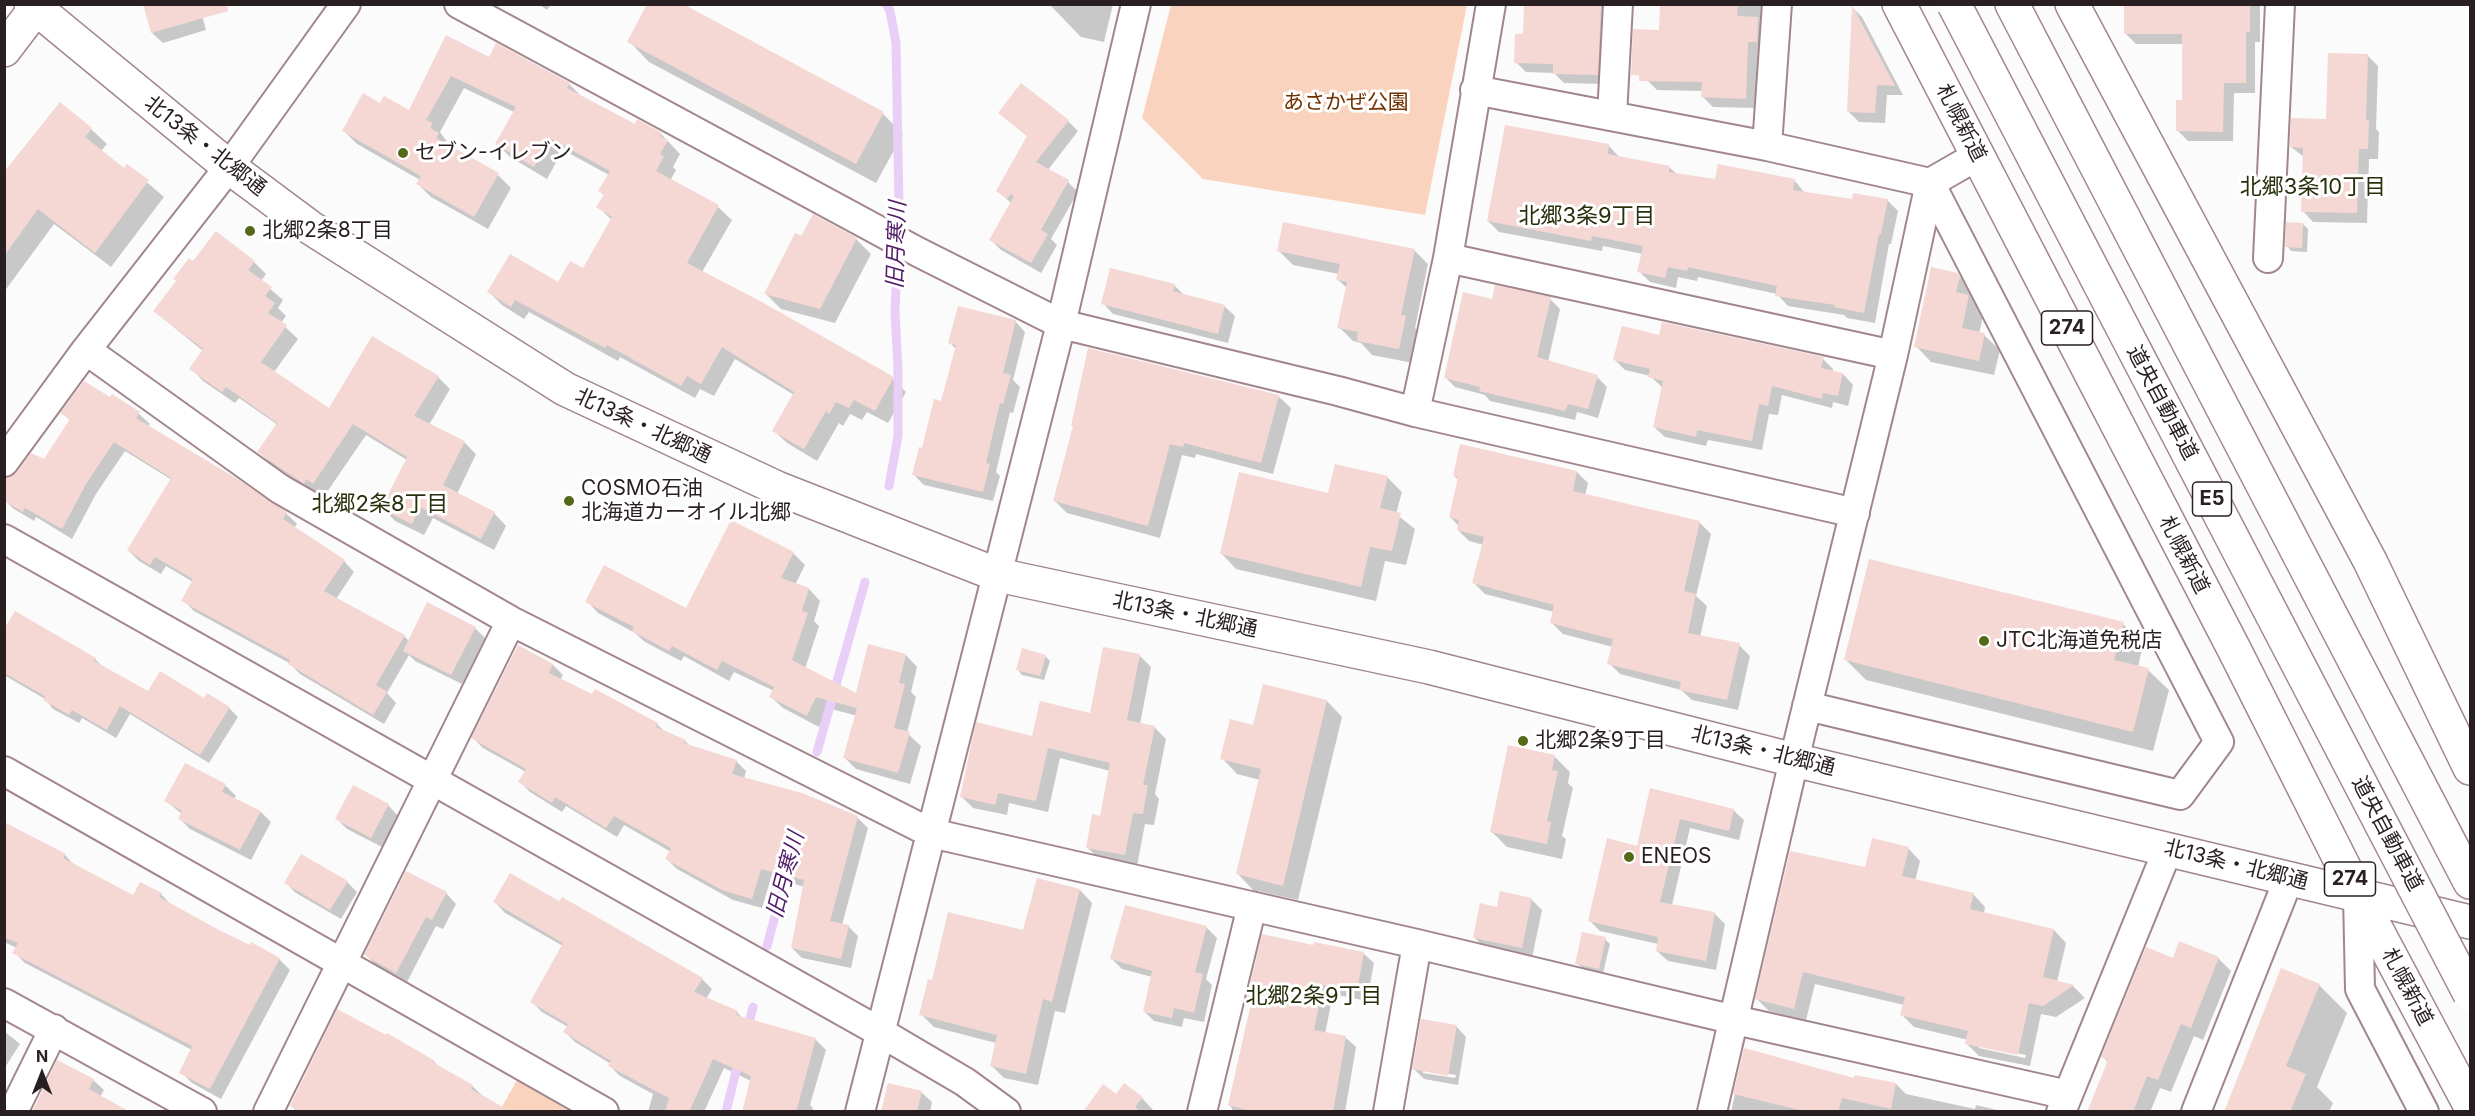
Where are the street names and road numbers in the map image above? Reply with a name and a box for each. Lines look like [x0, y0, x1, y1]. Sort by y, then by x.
street label: 札幌新道 [1931, 80, 1991, 166]
street label: 北13条・北郷通 [139, 91, 271, 201]
road number: 274 [2042, 311, 2092, 345]
street label: 道央自動車道 [2121, 341, 2203, 465]
street label: 北13条・北郷通 [571, 383, 715, 469]
road number: E5 [2192, 482, 2232, 516]
street label: 札幌新道 [2154, 512, 2214, 598]
street label: 北13条・北郷通 [1110, 587, 1260, 643]
street label: 北13条・北郷通 [1688, 721, 1838, 781]
street label: 道央自動車道 [2346, 772, 2428, 896]
street label: 北13条・北郷通 [2161, 835, 2311, 895]
road number: 274 [2324, 862, 2376, 896]
street label: 札幌新道 [2376, 944, 2438, 1030]

